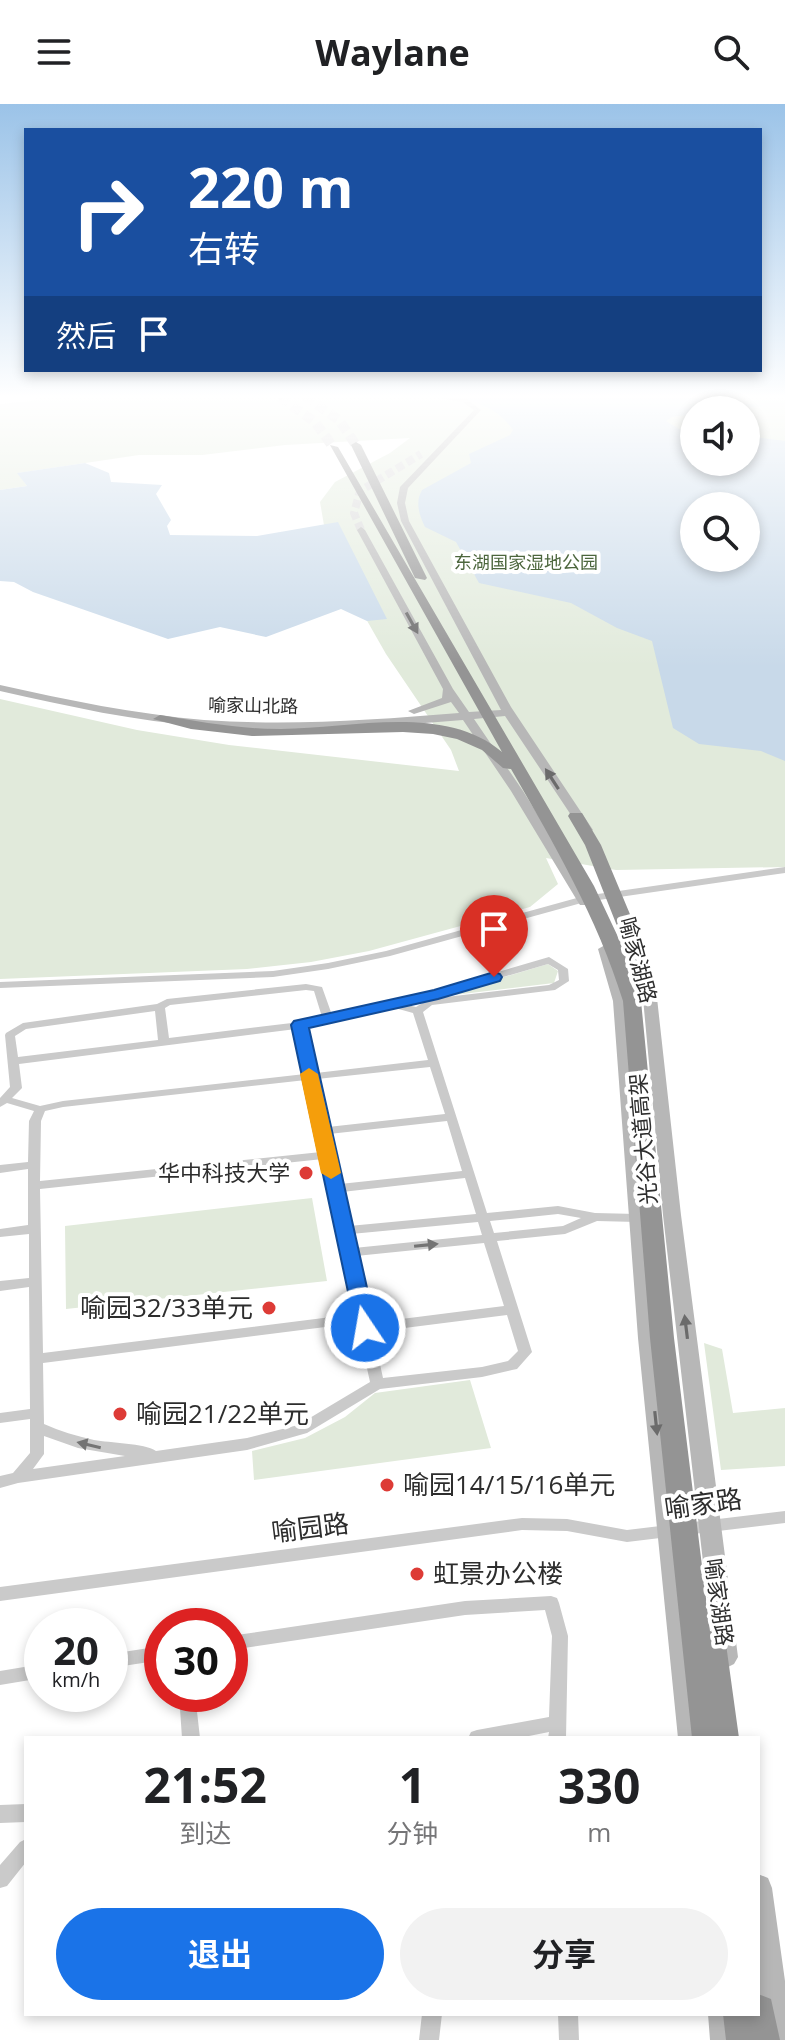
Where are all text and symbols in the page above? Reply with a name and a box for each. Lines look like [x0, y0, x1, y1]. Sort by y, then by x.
text: Waylane [315, 28, 470, 77]
icon: menu [32, 30, 76, 74]
icon: search [709, 30, 753, 74]
text: 220 m [188, 148, 354, 224]
icon: right [56, 160, 160, 264]
text: 右转 [188, 224, 260, 273]
icon: arrive [132, 312, 176, 356]
text: 然后 [56, 315, 116, 356]
map controls [680, 396, 760, 572]
button: sound [680, 396, 760, 476]
button: search [680, 492, 760, 572]
park label: 东湖国家湿地公园 [454, 550, 598, 574]
one-way arrow [405, 612, 419, 634]
street label: 喻家山北路 [208, 692, 298, 718]
one-way arrow [545, 768, 559, 790]
pin [460, 895, 528, 977]
icon: arrive [472, 907, 516, 951]
street label: 喻家湖路 [613, 913, 665, 1006]
street label: 光谷大道高架 [621, 1072, 663, 1206]
place label: 华中科技大学 [158, 1157, 290, 1187]
marker: 华中科技大学 [297, 1164, 315, 1182]
one-way arrow [414, 1238, 439, 1251]
position arrow [323, 1286, 407, 1370]
place label: 喻园32/33单元 [80, 1289, 253, 1325]
marker: 喻园32/33单元 [260, 1299, 278, 1317]
one-way arrow [679, 1314, 692, 1339]
place label: 喻园21/22单元 [136, 1395, 309, 1431]
marker: 喻园21/22单元 [111, 1405, 129, 1423]
one-way arrow [650, 1410, 663, 1435]
one-way arrow [77, 1438, 102, 1451]
place label: 喻园14/15/16单元 [403, 1466, 615, 1502]
marker: 喻园14/15/16单元 [378, 1476, 396, 1494]
street label: 喻家路 [662, 1480, 744, 1526]
street label: 喻园路 [269, 1504, 351, 1550]
place label: 虹景办公楼 [433, 1555, 563, 1591]
street label: 喻家湖路 [699, 1556, 741, 1648]
marker: 虹景办公楼 [408, 1565, 426, 1583]
speed limit sign: 30 [144, 1608, 248, 1712]
text: 20 [53, 1622, 99, 1677]
text: km/h [52, 1666, 100, 1693]
text: 21:52 [144, 1752, 267, 1817]
text: 1 [399, 1752, 426, 1817]
text: 330 [558, 1753, 640, 1818]
text: m [587, 1814, 611, 1850]
text: 到达 [179, 1815, 231, 1851]
text: 分钟 [387, 1815, 439, 1851]
button: 退出 [56, 1908, 384, 2000]
button: 分享 [400, 1908, 728, 2000]

